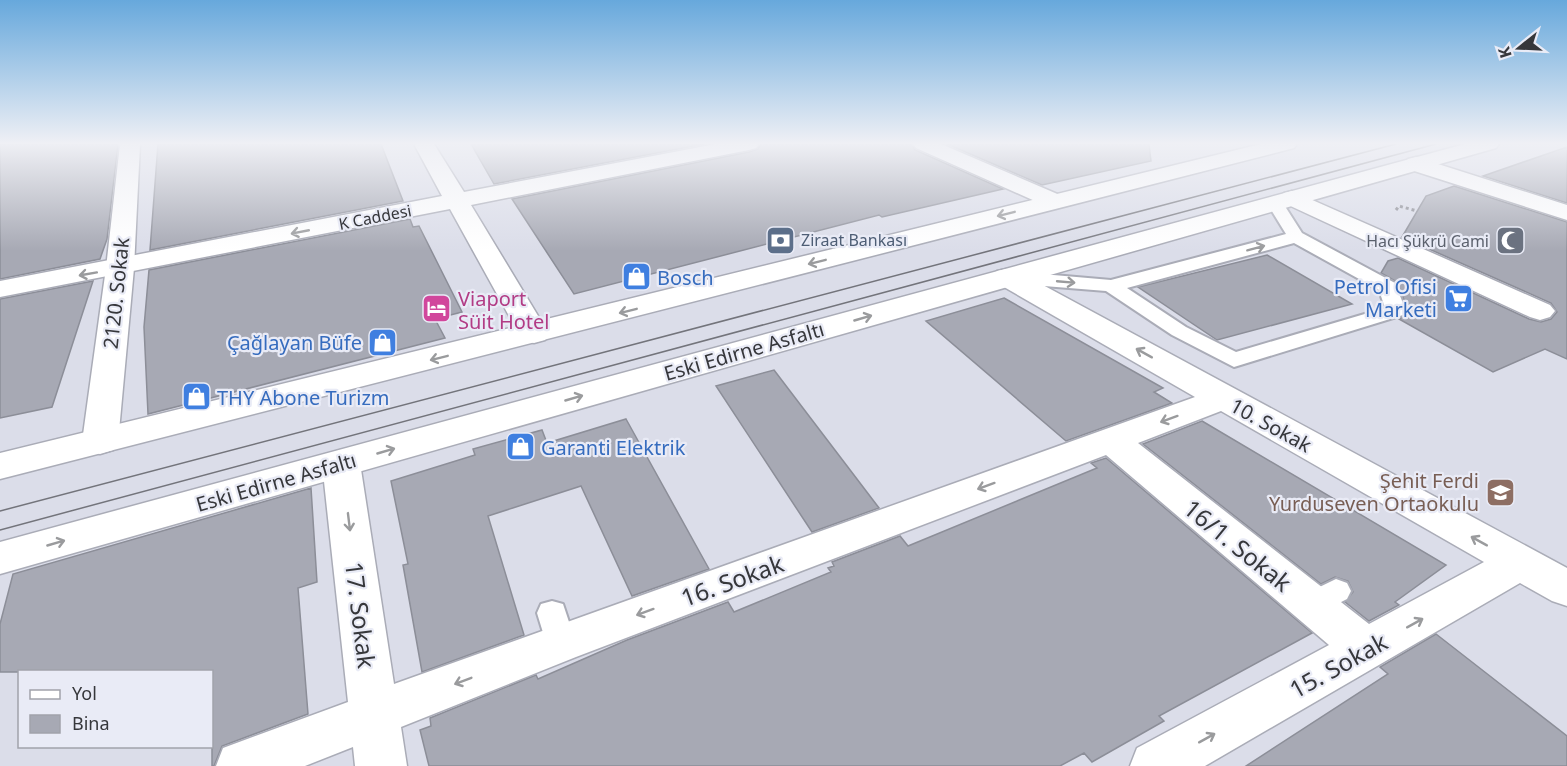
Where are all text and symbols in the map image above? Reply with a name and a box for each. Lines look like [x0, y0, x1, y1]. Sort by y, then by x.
north arrow [1489, 18, 1549, 78]
text: K [1493, 44, 1517, 61]
street label: K Caddesi [337, 199, 413, 235]
one-way arrow [997, 208, 1016, 220]
bank icon: Ziraat Bankası [764, 224, 796, 256]
mosque icon: Hacı Şükrü Cami [1494, 225, 1526, 257]
one-way arrow [291, 227, 311, 238]
place label: Ziraat Bankası [801, 229, 907, 251]
place label: Hacı Şükrü Cami [1366, 230, 1489, 252]
street label: 2120. Sokak [97, 236, 135, 350]
one-way arrow [1246, 242, 1265, 253]
one-way arrow [808, 257, 827, 269]
shop icon: Bosch [620, 261, 652, 293]
place label: Bosch [657, 264, 714, 291]
one-way arrow [79, 268, 99, 279]
place label: Petrol Ofisi Marketi [1334, 273, 1437, 323]
one-way arrow [1055, 277, 1075, 288]
supermarket icon: Petrol Ofisi Marketi [1442, 282, 1474, 314]
place label: Viaport Süit Hotel [458, 285, 550, 335]
hotel icon: Viaport Süit Hotel [421, 293, 453, 325]
one-way arrow [619, 306, 638, 317]
one-way arrow [853, 312, 872, 323]
street label: Eski Edirne Asfaltı [661, 315, 827, 387]
shop icon: Çağlayan Büfe [367, 326, 399, 358]
place label: Çağlayan Büfe [227, 329, 362, 356]
one-way arrow [1136, 347, 1153, 359]
one-way arrow [430, 352, 449, 364]
shop icon: THY Abone Turizm [180, 381, 212, 413]
place label: THY Abone Turizm [217, 384, 389, 411]
one-way arrow [564, 392, 583, 404]
street label: 10. Sokak [1225, 392, 1317, 459]
one-way arrow [1160, 414, 1179, 425]
shop icon: Garanti Elektrik [504, 431, 536, 463]
place label: Garanti Elektrik [541, 434, 686, 461]
one-way arrow [376, 445, 395, 456]
street label: Eski Edirne Asfaltı [193, 446, 359, 518]
place label: Şehit Ferdi Yurduseven Ortaokulu [1269, 467, 1479, 517]
school or university icon: Şehit Ferdi Yurduseven Ortaokulu [1484, 476, 1516, 508]
one-way arrow [977, 482, 996, 493]
street label: 16/1. Sokak [1177, 491, 1299, 599]
one-way arrow [343, 511, 354, 531]
one-way arrow [1471, 535, 1488, 547]
one-way arrow [46, 537, 65, 548]
street label: 16. Sokak [676, 546, 788, 614]
street label: 17. Sokak [338, 560, 384, 670]
one-way arrow [636, 607, 655, 618]
one-way arrow [1406, 616, 1423, 628]
street label: 15. Sokak [1283, 625, 1393, 705]
legend [18, 670, 213, 748]
one-way arrow [454, 676, 473, 687]
text: Yol [72, 681, 97, 705]
text: Bina [72, 711, 110, 735]
one-way arrow [1199, 731, 1216, 743]

